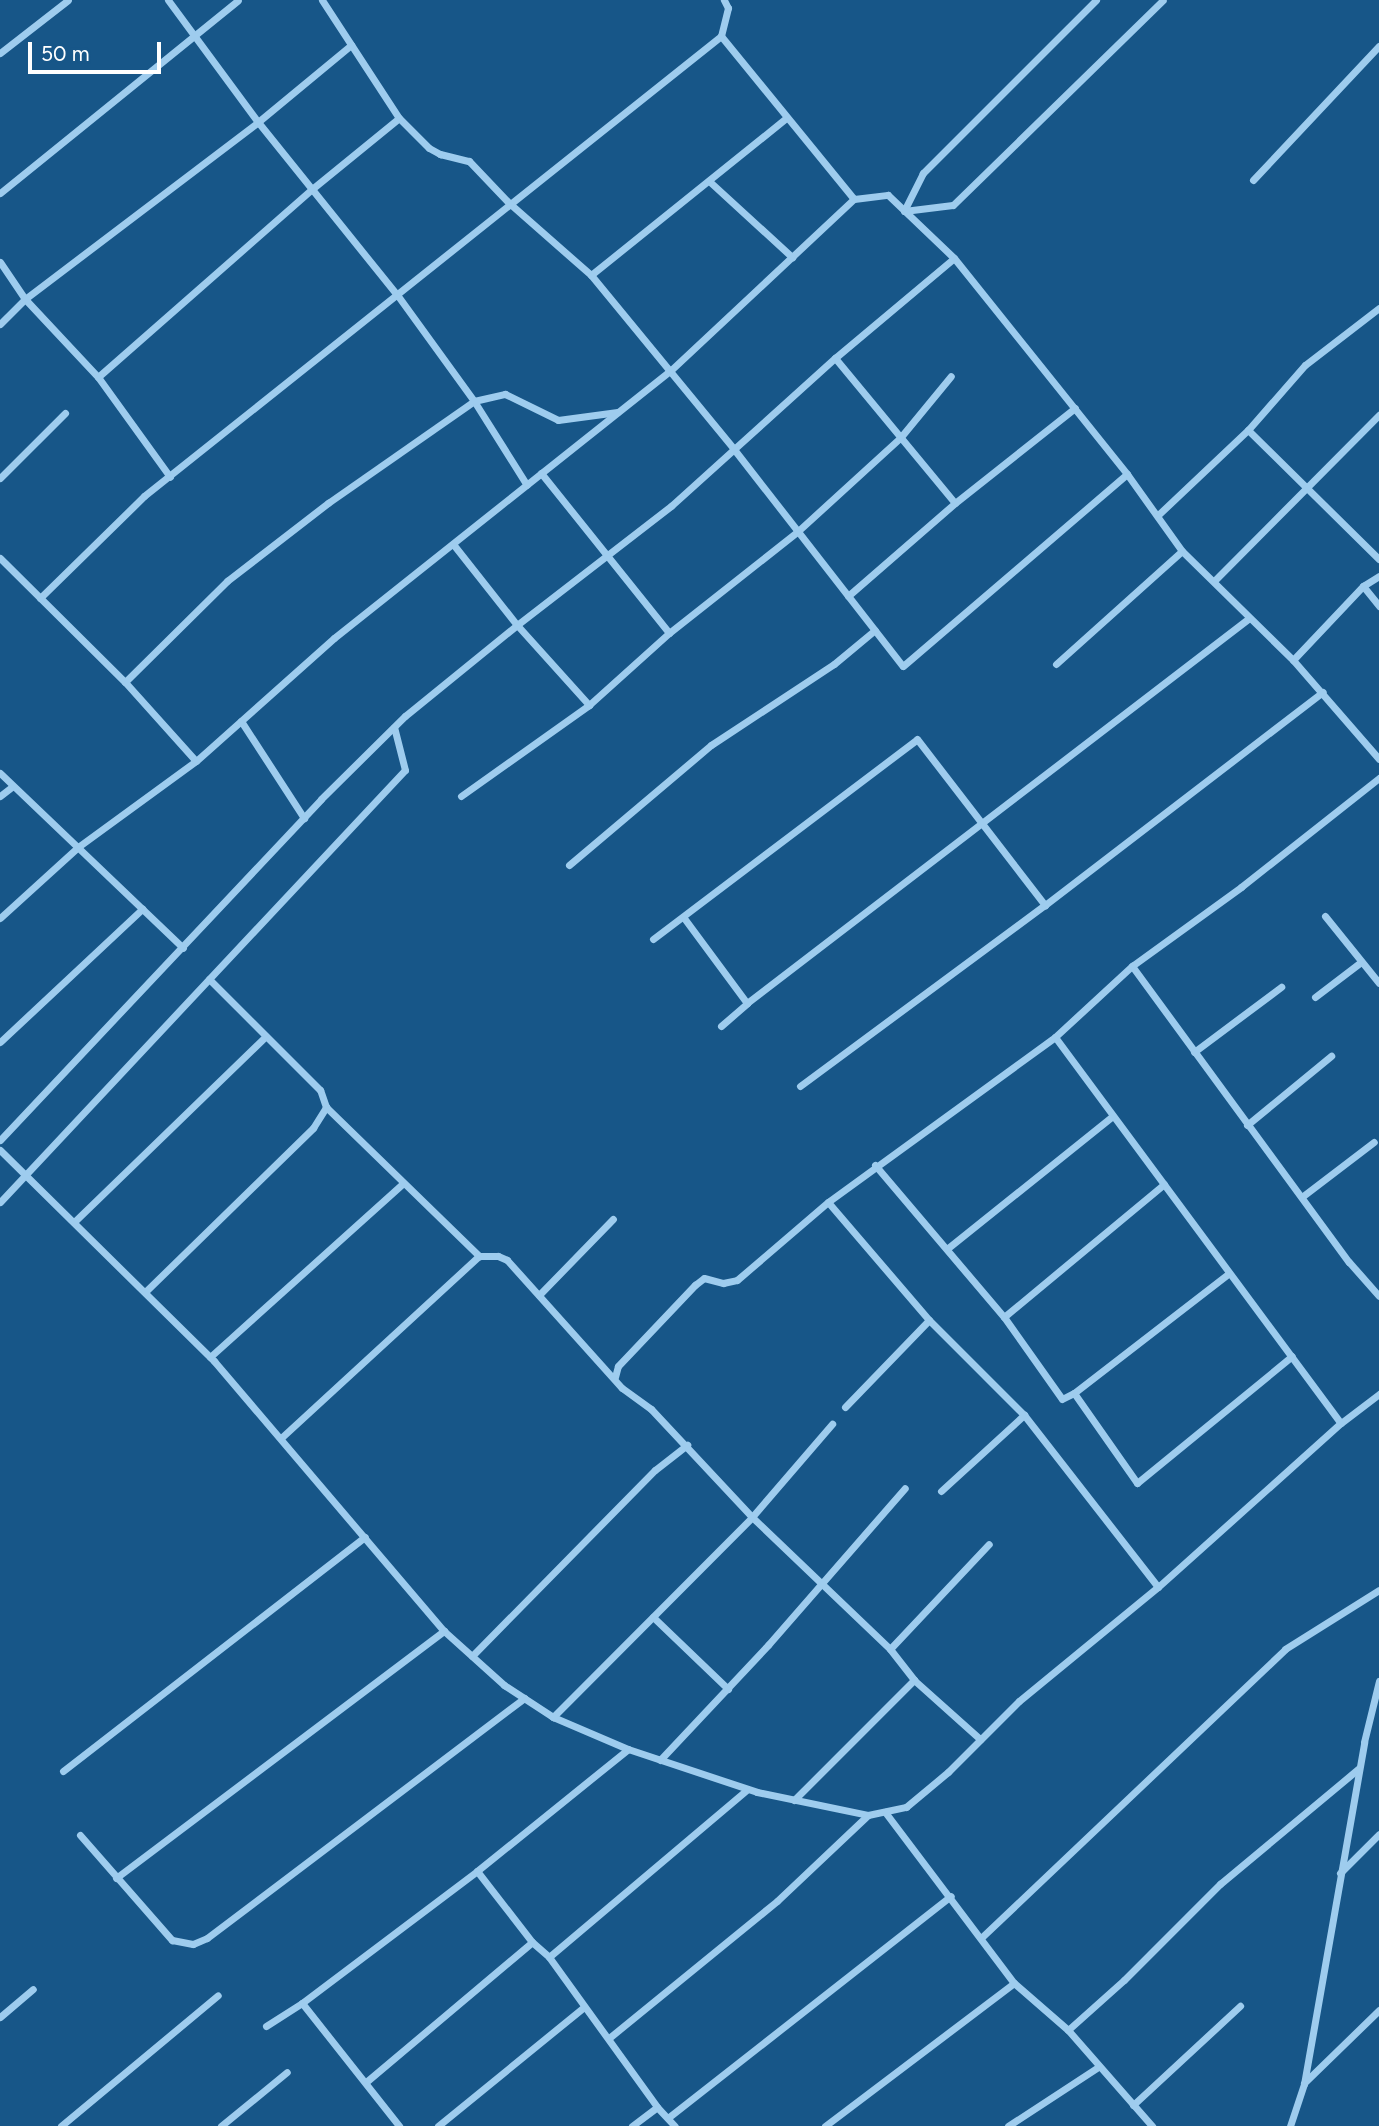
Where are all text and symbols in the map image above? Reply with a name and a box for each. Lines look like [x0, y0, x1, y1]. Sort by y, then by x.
scale bar [32, 28, 164, 72]
text: 50 m [41, 41, 90, 66]

